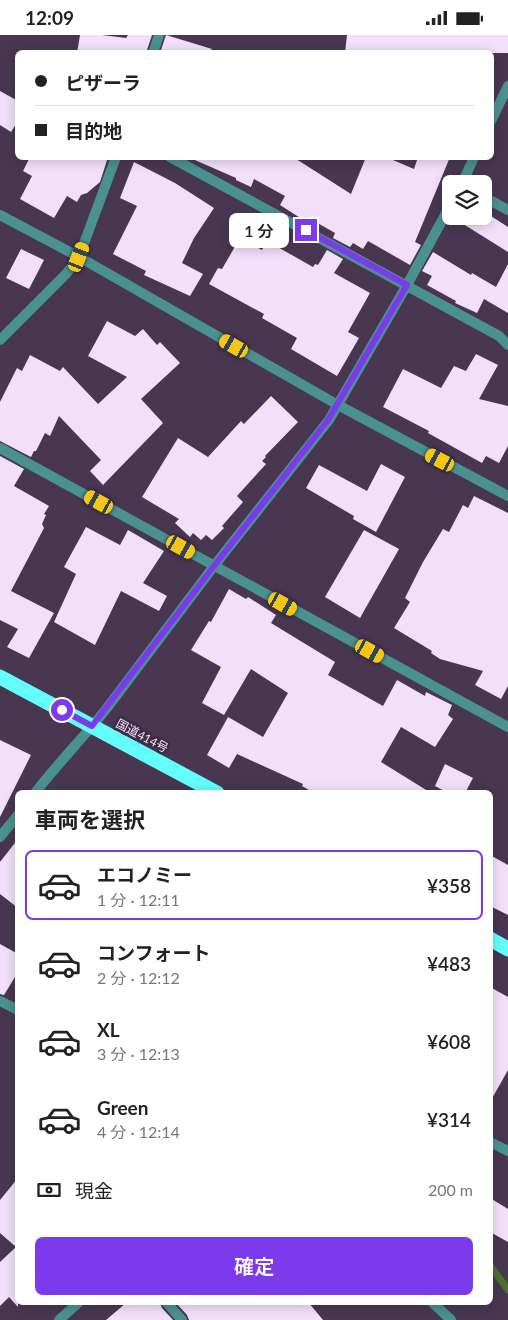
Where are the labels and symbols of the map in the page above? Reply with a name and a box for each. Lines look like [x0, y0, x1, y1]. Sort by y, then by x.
callout: 1 分 [228, 213, 288, 247]
route end [295, 219, 317, 241]
car [66, 240, 91, 274]
car [217, 332, 250, 360]
car [423, 446, 456, 474]
car [82, 488, 115, 516]
car [164, 533, 197, 561]
car [266, 590, 299, 618]
car [353, 637, 386, 665]
route start [51, 699, 73, 721]
street label: 国道414号 [114, 716, 171, 756]

